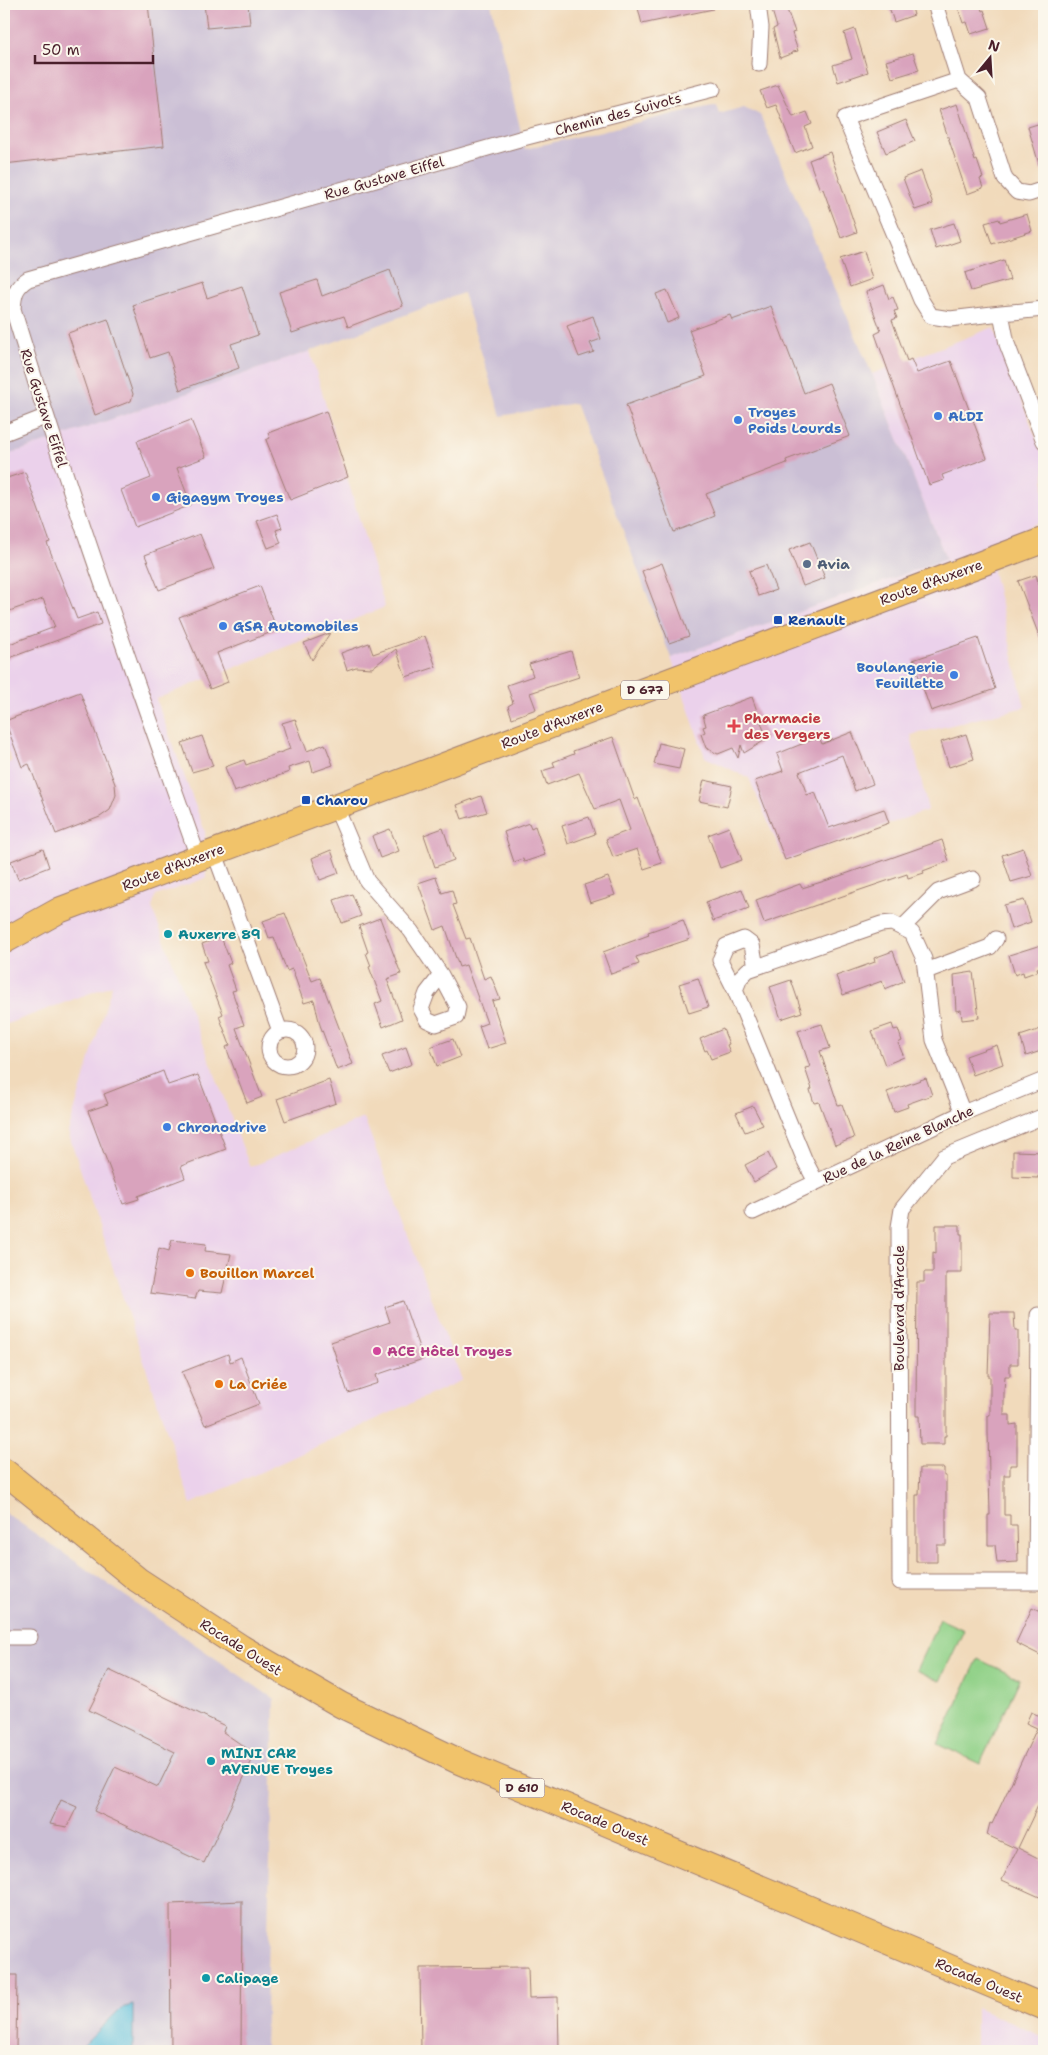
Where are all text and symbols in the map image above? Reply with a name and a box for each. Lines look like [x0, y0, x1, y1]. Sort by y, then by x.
scale bar [35, 32, 152, 64]
north arrow [966, 32, 1016, 82]
text: N [986, 35, 1002, 56]
text: 50 m [42, 40, 80, 60]
street label: Chemin des Suivots [553, 88, 683, 140]
street label: Rue Gustave Eiffel [322, 152, 447, 204]
street label: Rue Gustave Eiffel [16, 347, 72, 470]
place label: Troyes Poids Lourds [748, 403, 841, 437]
place label: ALDI [948, 407, 984, 425]
marker: ALDI [932, 410, 944, 422]
marker: Troyes Poids Lourds [732, 414, 744, 426]
place label: Gigagym Troyes [166, 488, 284, 506]
marker: Gigagym Troyes [150, 491, 162, 503]
place label: Avia [817, 555, 850, 573]
street label: Route d'Auxerre [877, 555, 985, 609]
marker: Avia [801, 558, 813, 570]
place label: Renault [788, 611, 846, 629]
marker: Renault [772, 614, 784, 626]
place label: GSA Automobiles [233, 617, 358, 635]
marker: GSA Automobiles [217, 620, 229, 632]
place label: Boulangerie Feuillette [857, 658, 944, 692]
marker: Boulangerie Feuillette [948, 669, 960, 681]
road number: D 677 [621, 680, 669, 700]
street label: Route d'Auxerre [498, 697, 606, 753]
place label: Pharmacie des Vergers [744, 709, 830, 743]
marker: Pharmacie des Vergers [728, 720, 740, 732]
place label: Charou [316, 791, 368, 809]
marker: Charou [300, 794, 312, 806]
street label: Route d'Auxerre [119, 839, 227, 895]
place label: Auxerre 89 [178, 925, 261, 943]
marker: Auxerre 89 [162, 928, 174, 940]
street label: Rue de la Reine Blanche [820, 1101, 976, 1187]
place label: Chronodrive [177, 1118, 267, 1136]
marker: Chronodrive [161, 1121, 173, 1133]
street label: Boulevard d'Arcole [890, 1245, 908, 1371]
place label: Bouillon Marcel [200, 1264, 315, 1282]
marker: Bouillon Marcel [184, 1267, 196, 1279]
place label: ACE Hôtel Troyes [387, 1342, 512, 1360]
marker: ACE Hôtel Troyes [371, 1345, 383, 1357]
place label: La Criée [229, 1375, 287, 1393]
marker: La Criée [213, 1378, 225, 1390]
street label: Rocade Ouest [197, 1615, 285, 1679]
place label: MINI CAR AVENUE Troyes [221, 1744, 333, 1778]
marker: MINI CAR AVENUE Troyes [205, 1755, 217, 1767]
road number: D 610 [500, 1779, 544, 1798]
street label: Rocade Ouest [559, 1797, 651, 1849]
street label: Rocade Ouest [933, 1954, 1025, 2006]
place label: Calipage [216, 1969, 279, 1987]
marker: Calipage [200, 1972, 212, 1984]

